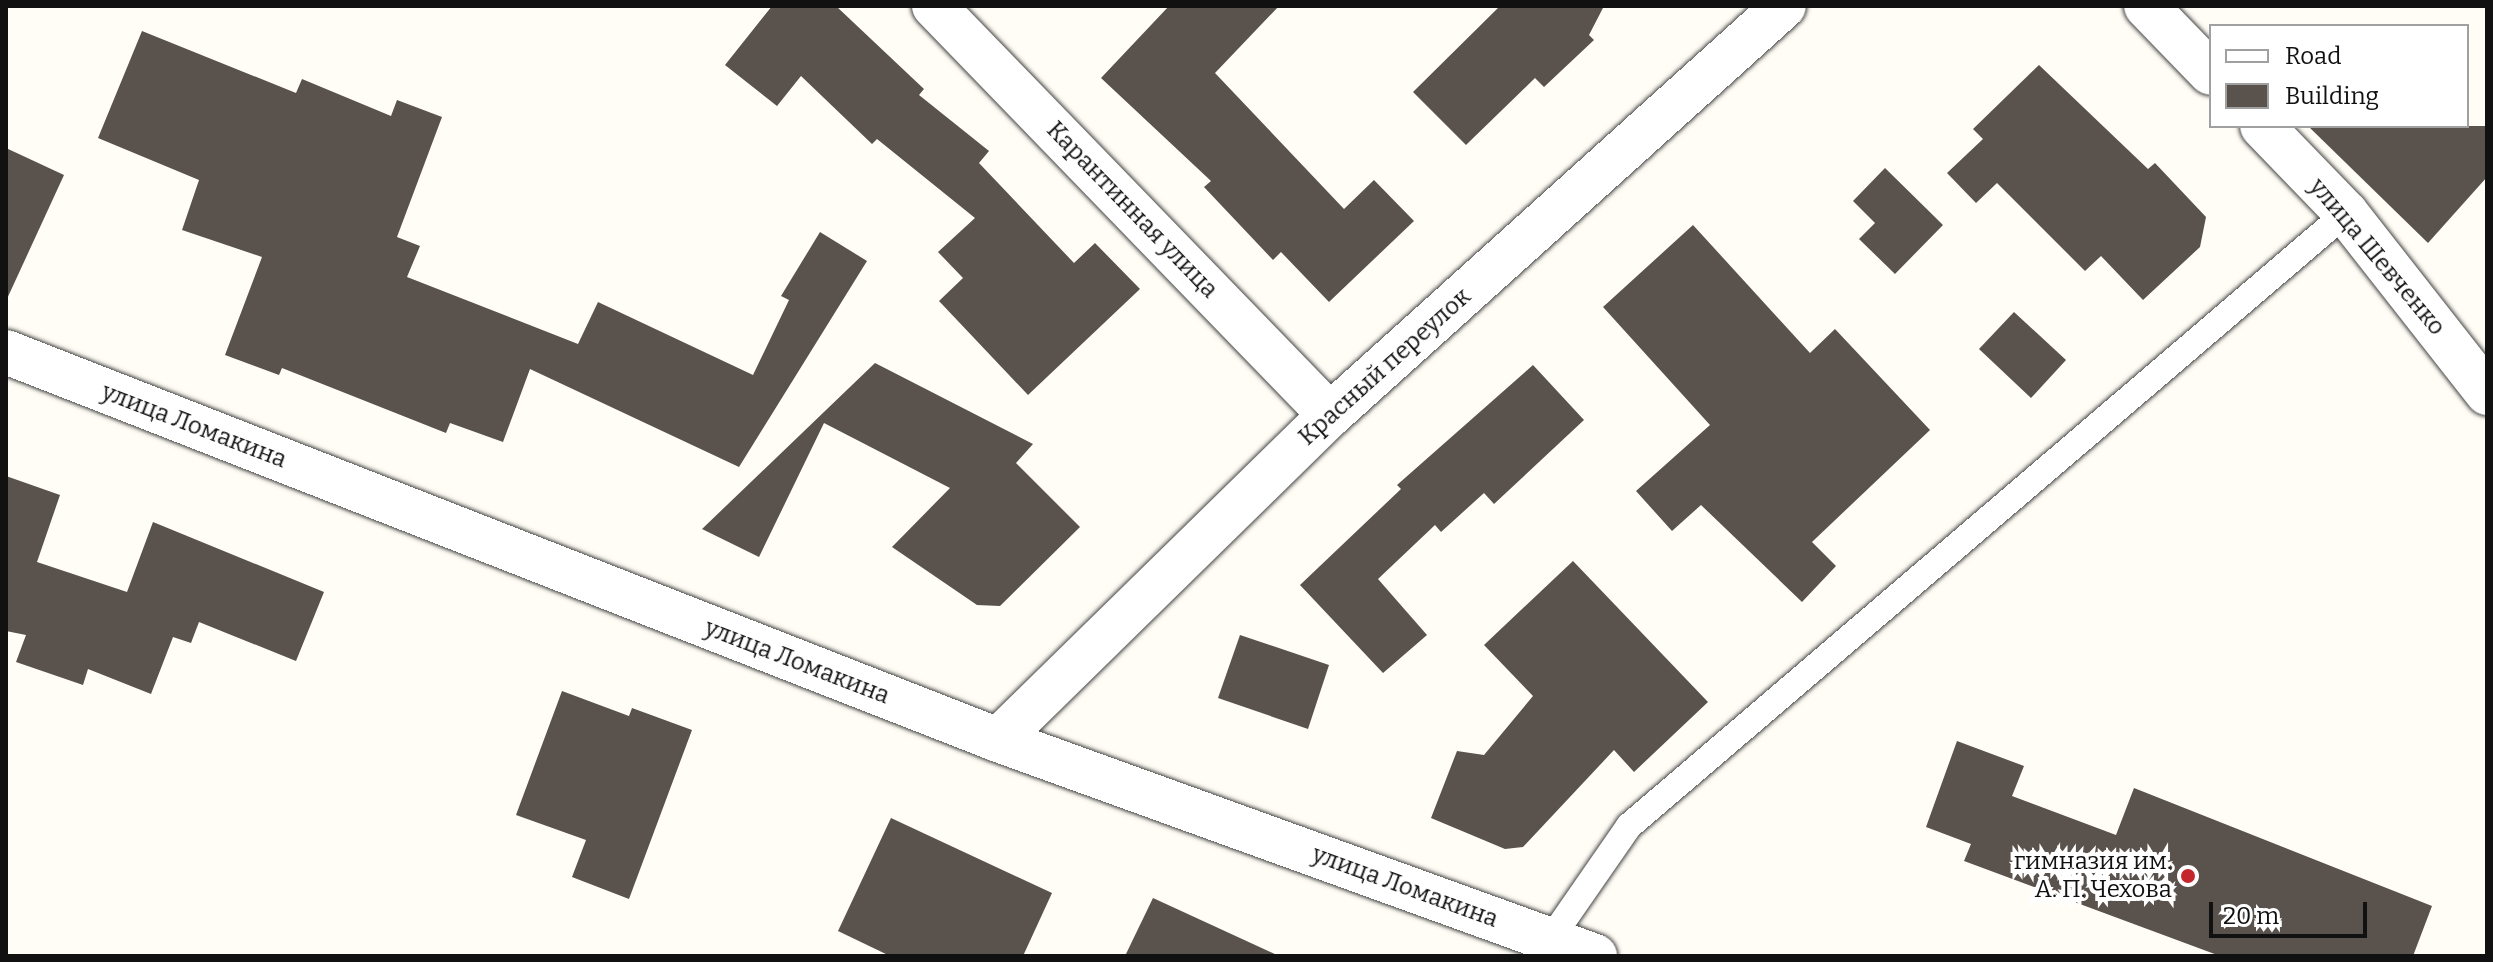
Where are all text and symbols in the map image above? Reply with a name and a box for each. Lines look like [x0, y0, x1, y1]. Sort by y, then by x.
legend [2209, 24, 2469, 128]
text: Road [2285, 42, 2341, 70]
text: Building [2285, 82, 2379, 110]
street label: Карантинная улица [1040, 116, 1224, 304]
street label: улица Шевченко [2303, 173, 2451, 341]
street label: Красный переулок [1293, 282, 1477, 452]
street label: улица Ломакина [98, 377, 290, 475]
street label: улица Ломакина [701, 613, 893, 711]
street label: улица Ломакина [1308, 840, 1502, 934]
place label: гимназия им. А. П. Чехова [2014, 848, 2172, 904]
marker: гимназия им. А. П. Чехова [2179, 867, 2197, 885]
scale bar [2213, 886, 2371, 936]
text: 20 m [2223, 902, 2279, 930]

